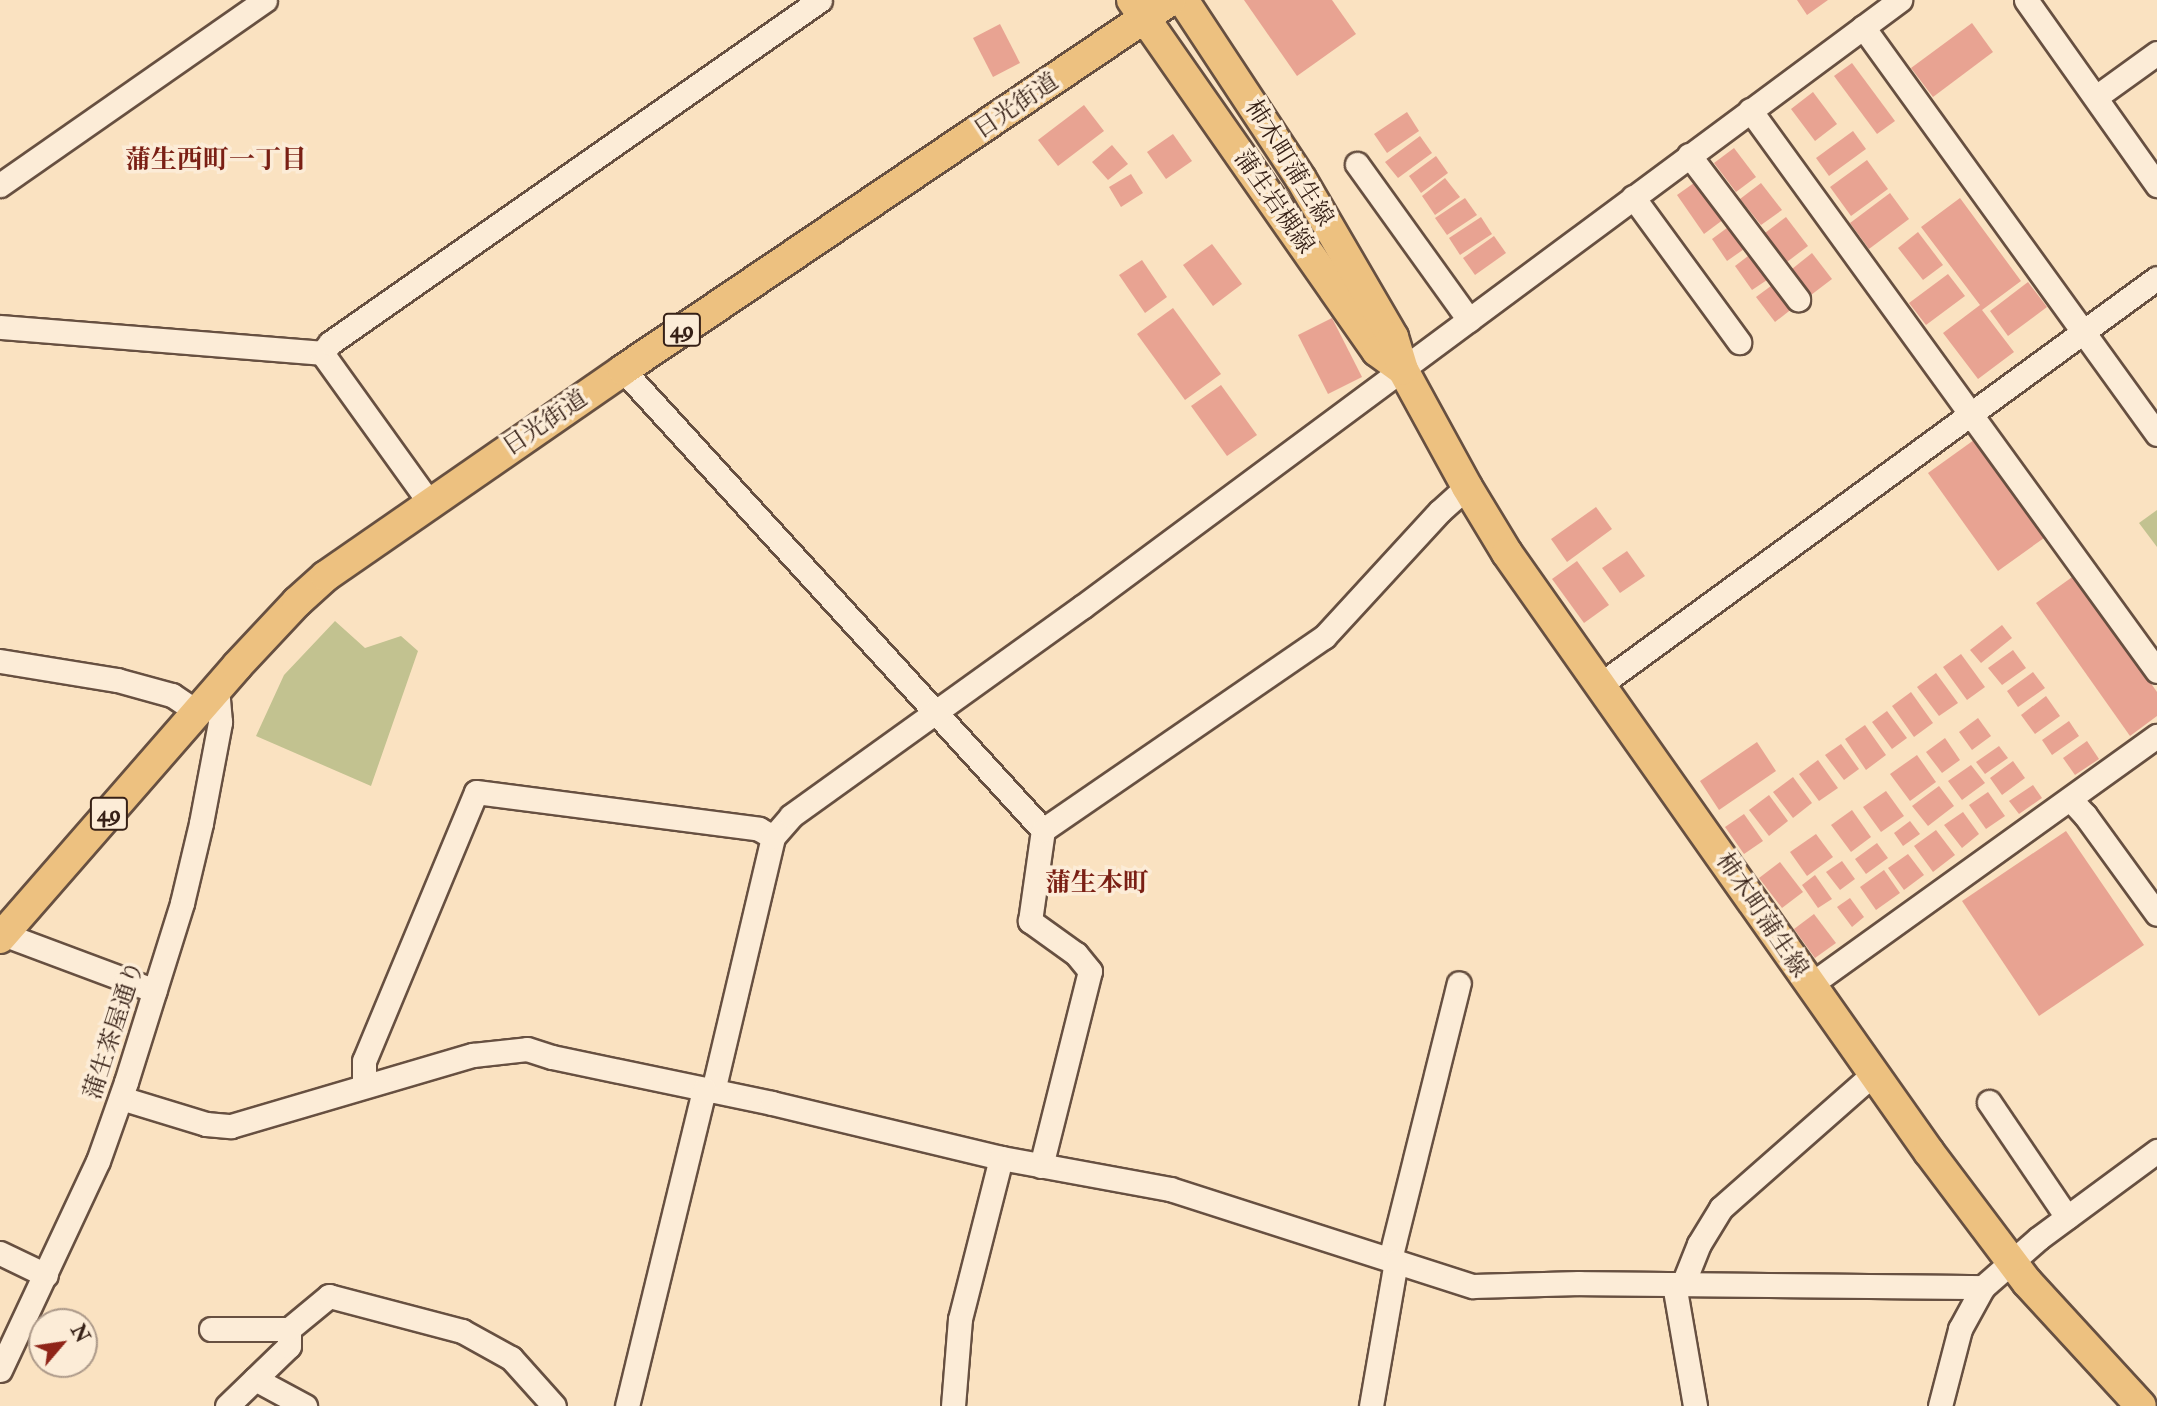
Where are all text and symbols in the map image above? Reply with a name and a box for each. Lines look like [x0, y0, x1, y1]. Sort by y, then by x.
street label: 日光街道 [968, 67, 1064, 145]
street label: 柿木町蒲生線 [1239, 94, 1339, 232]
district label: 蒲生西町一丁目 [125, 145, 307, 177]
street label: 蒲生岩槻線 [1228, 145, 1320, 259]
road number: 49 [663, 310, 701, 350]
street label: 日光街道 [497, 384, 593, 462]
road number: 49 [90, 794, 128, 834]
street label: 柿木町蒲生線 [1710, 847, 1814, 983]
district label: 蒲生本町 [1045, 868, 1149, 900]
street label: 蒲生茶屋通り [78, 957, 150, 1103]
north arrow [28, 1308, 98, 1378]
text: N [65, 1321, 94, 1347]

